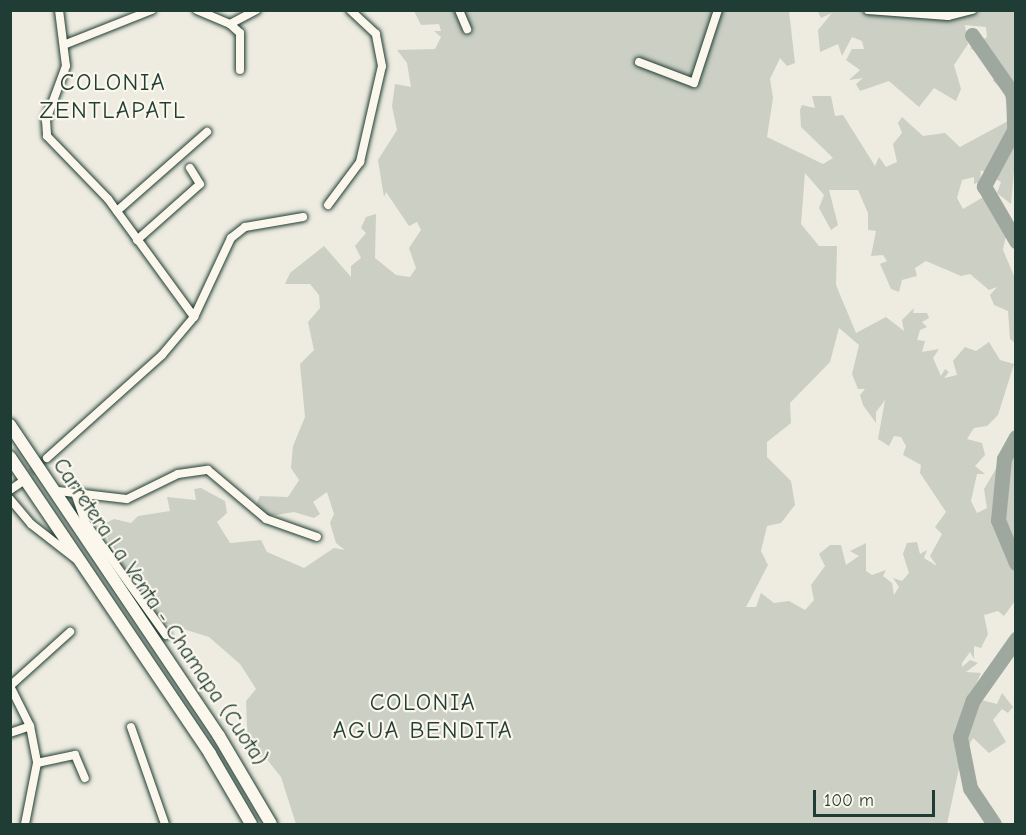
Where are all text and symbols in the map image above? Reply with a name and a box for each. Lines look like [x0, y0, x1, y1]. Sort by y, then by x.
district label: COLONIA ZENTLAPATL [40, 69, 186, 125]
street label: Carretera La Venta - Chamapa (Cuota) [47, 453, 273, 771]
district label: COLONIA AGUA BENDITA [333, 689, 513, 745]
scale bar [816, 778, 938, 816]
text: 100 m [824, 790, 874, 811]

